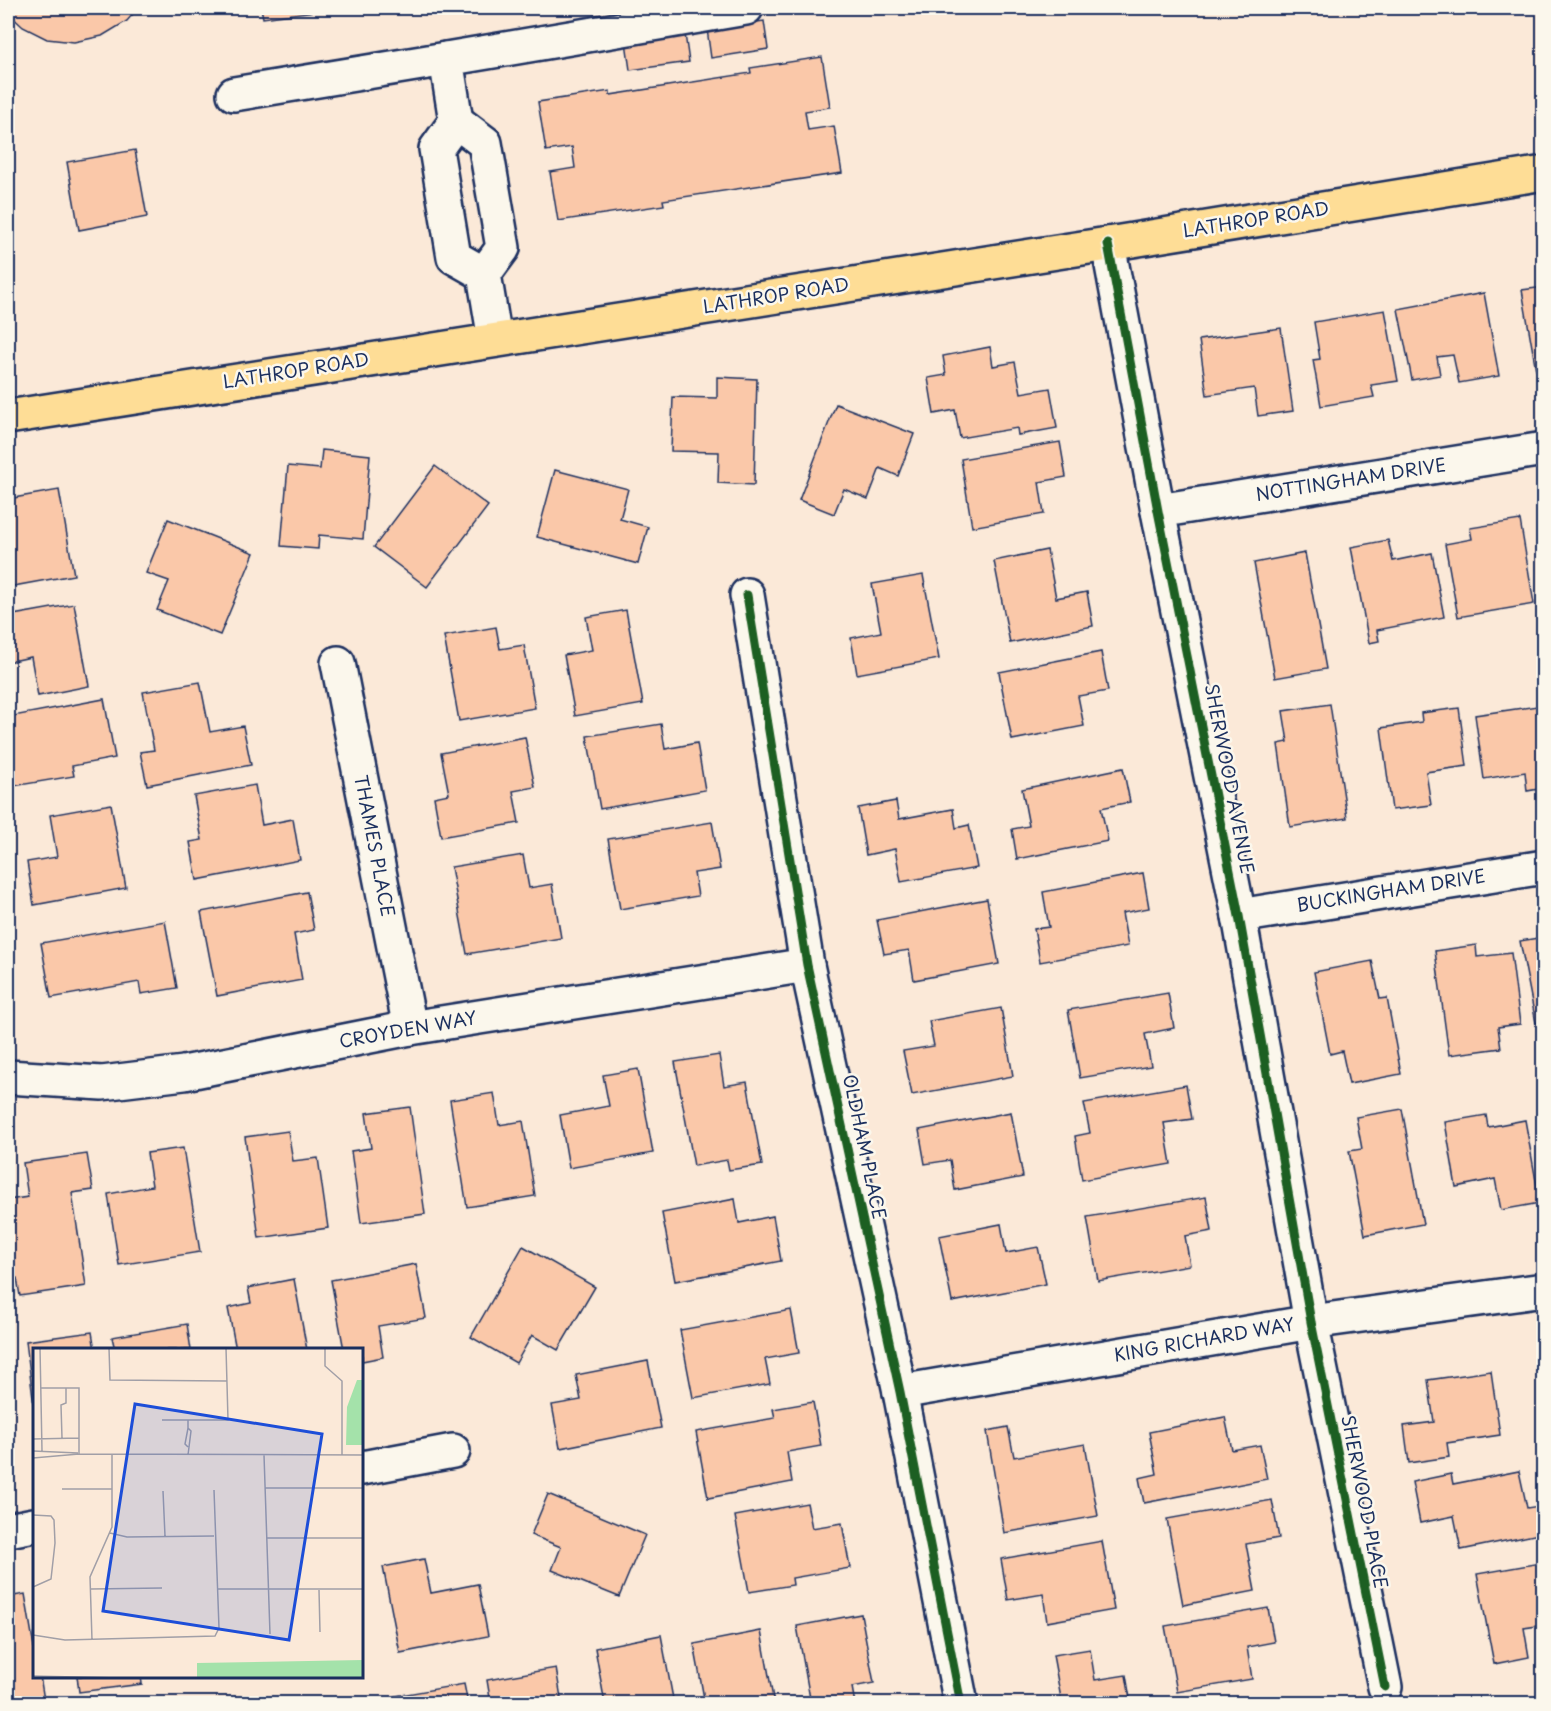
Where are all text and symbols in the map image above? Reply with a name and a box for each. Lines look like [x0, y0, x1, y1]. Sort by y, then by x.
street label: LATHROP ROAD [1181, 194, 1331, 243]
street label: LATHROP ROAD [701, 270, 851, 319]
street label: LATHROP ROAD [221, 345, 371, 394]
street label: NOTTINGHAM DRIVE [1254, 450, 1448, 507]
street label: SHERWOOD AVENUE [1199, 681, 1262, 876]
street label: THAMES PLACE [348, 772, 402, 919]
street label: BUCKINGHAM DRIVE [1294, 861, 1487, 918]
street label: CROYDEN WAY [337, 1003, 479, 1054]
street label: OLDHAM PLACE [837, 1072, 894, 1222]
street label: KING RICHARD WAY [1111, 1309, 1296, 1368]
inset map [33, 1348, 363, 1678]
street label: SHERWOOD PLACE [1335, 1413, 1396, 1591]

